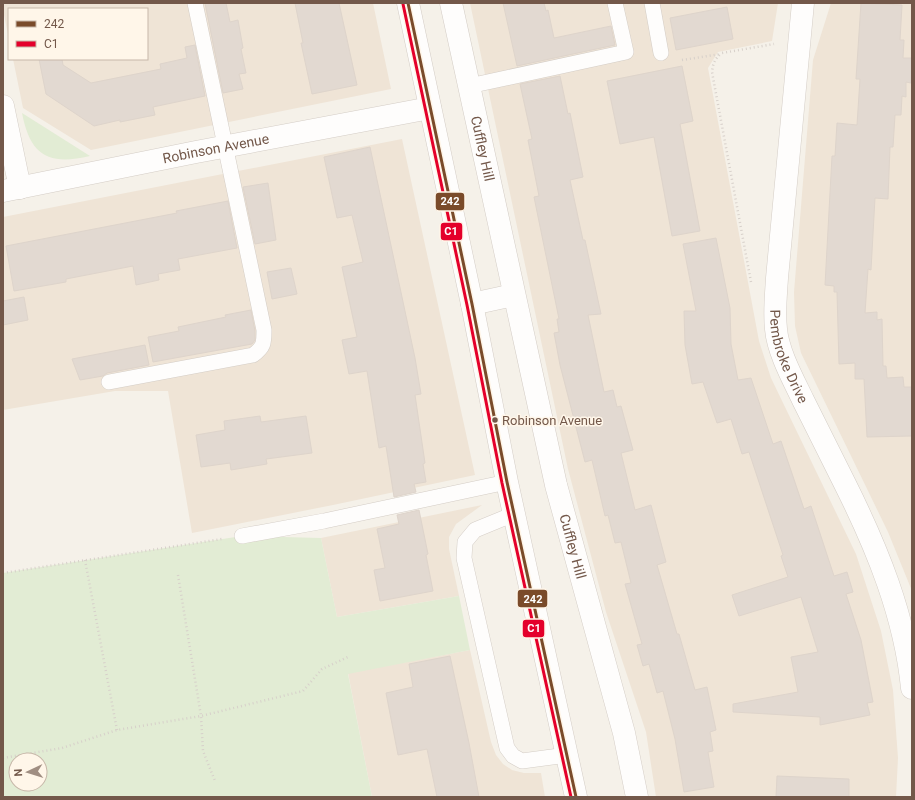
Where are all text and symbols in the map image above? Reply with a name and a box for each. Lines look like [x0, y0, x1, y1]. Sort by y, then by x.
legend [8, 8, 148, 60]
text: 242 [44, 17, 64, 31]
text: C1 [44, 37, 59, 51]
street label: Cuffley Hill [468, 114, 498, 183]
street label: Robinson Avenue [161, 130, 270, 167]
line badge: 242 [435, 192, 465, 211]
text: 242 [441, 195, 459, 208]
line badge: C1 [440, 222, 463, 241]
text: C1 [444, 225, 458, 238]
street label: Pembroke Drive [767, 310, 811, 406]
place label: Robinson Avenue [502, 413, 602, 428]
marker: Robinson Avenue [490, 415, 500, 425]
street label: Cuffley Hill [556, 512, 589, 581]
line badge: 242 [517, 589, 548, 608]
text: 242 [524, 593, 542, 606]
line badge: C1 [522, 619, 545, 638]
text: C1 [527, 622, 541, 635]
north arrow [8, 752, 48, 792]
text: N [12, 768, 25, 777]

